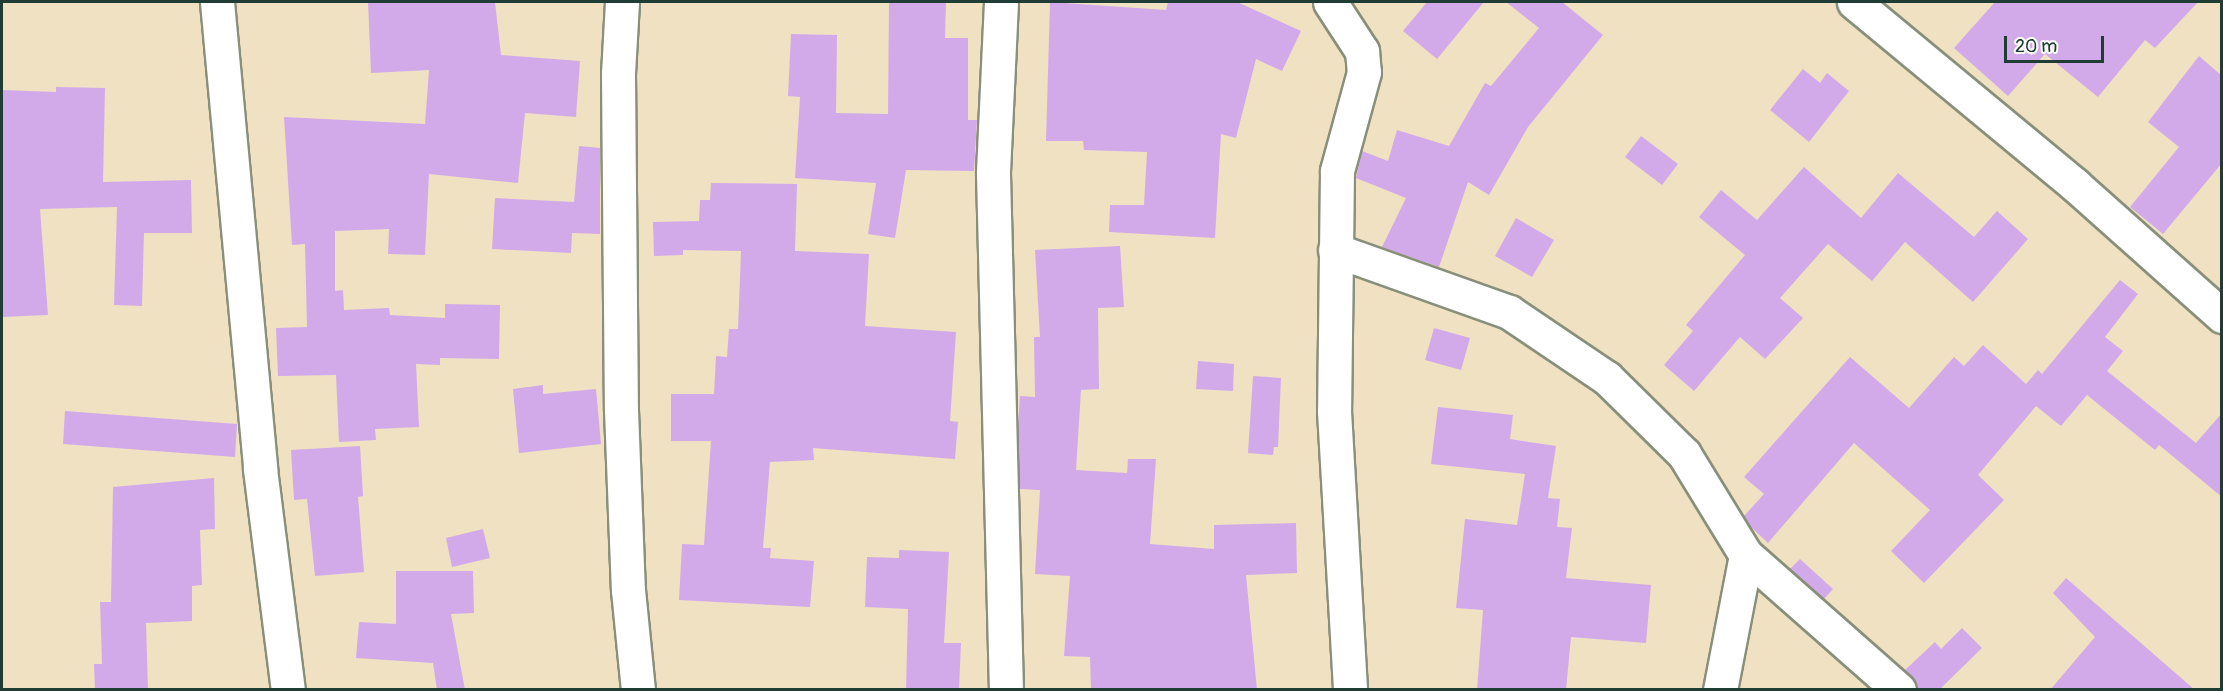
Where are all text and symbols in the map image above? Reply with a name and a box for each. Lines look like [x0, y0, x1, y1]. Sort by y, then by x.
scale bar [2007, 24, 2108, 62]
text: 20 m [2015, 35, 2057, 58]

